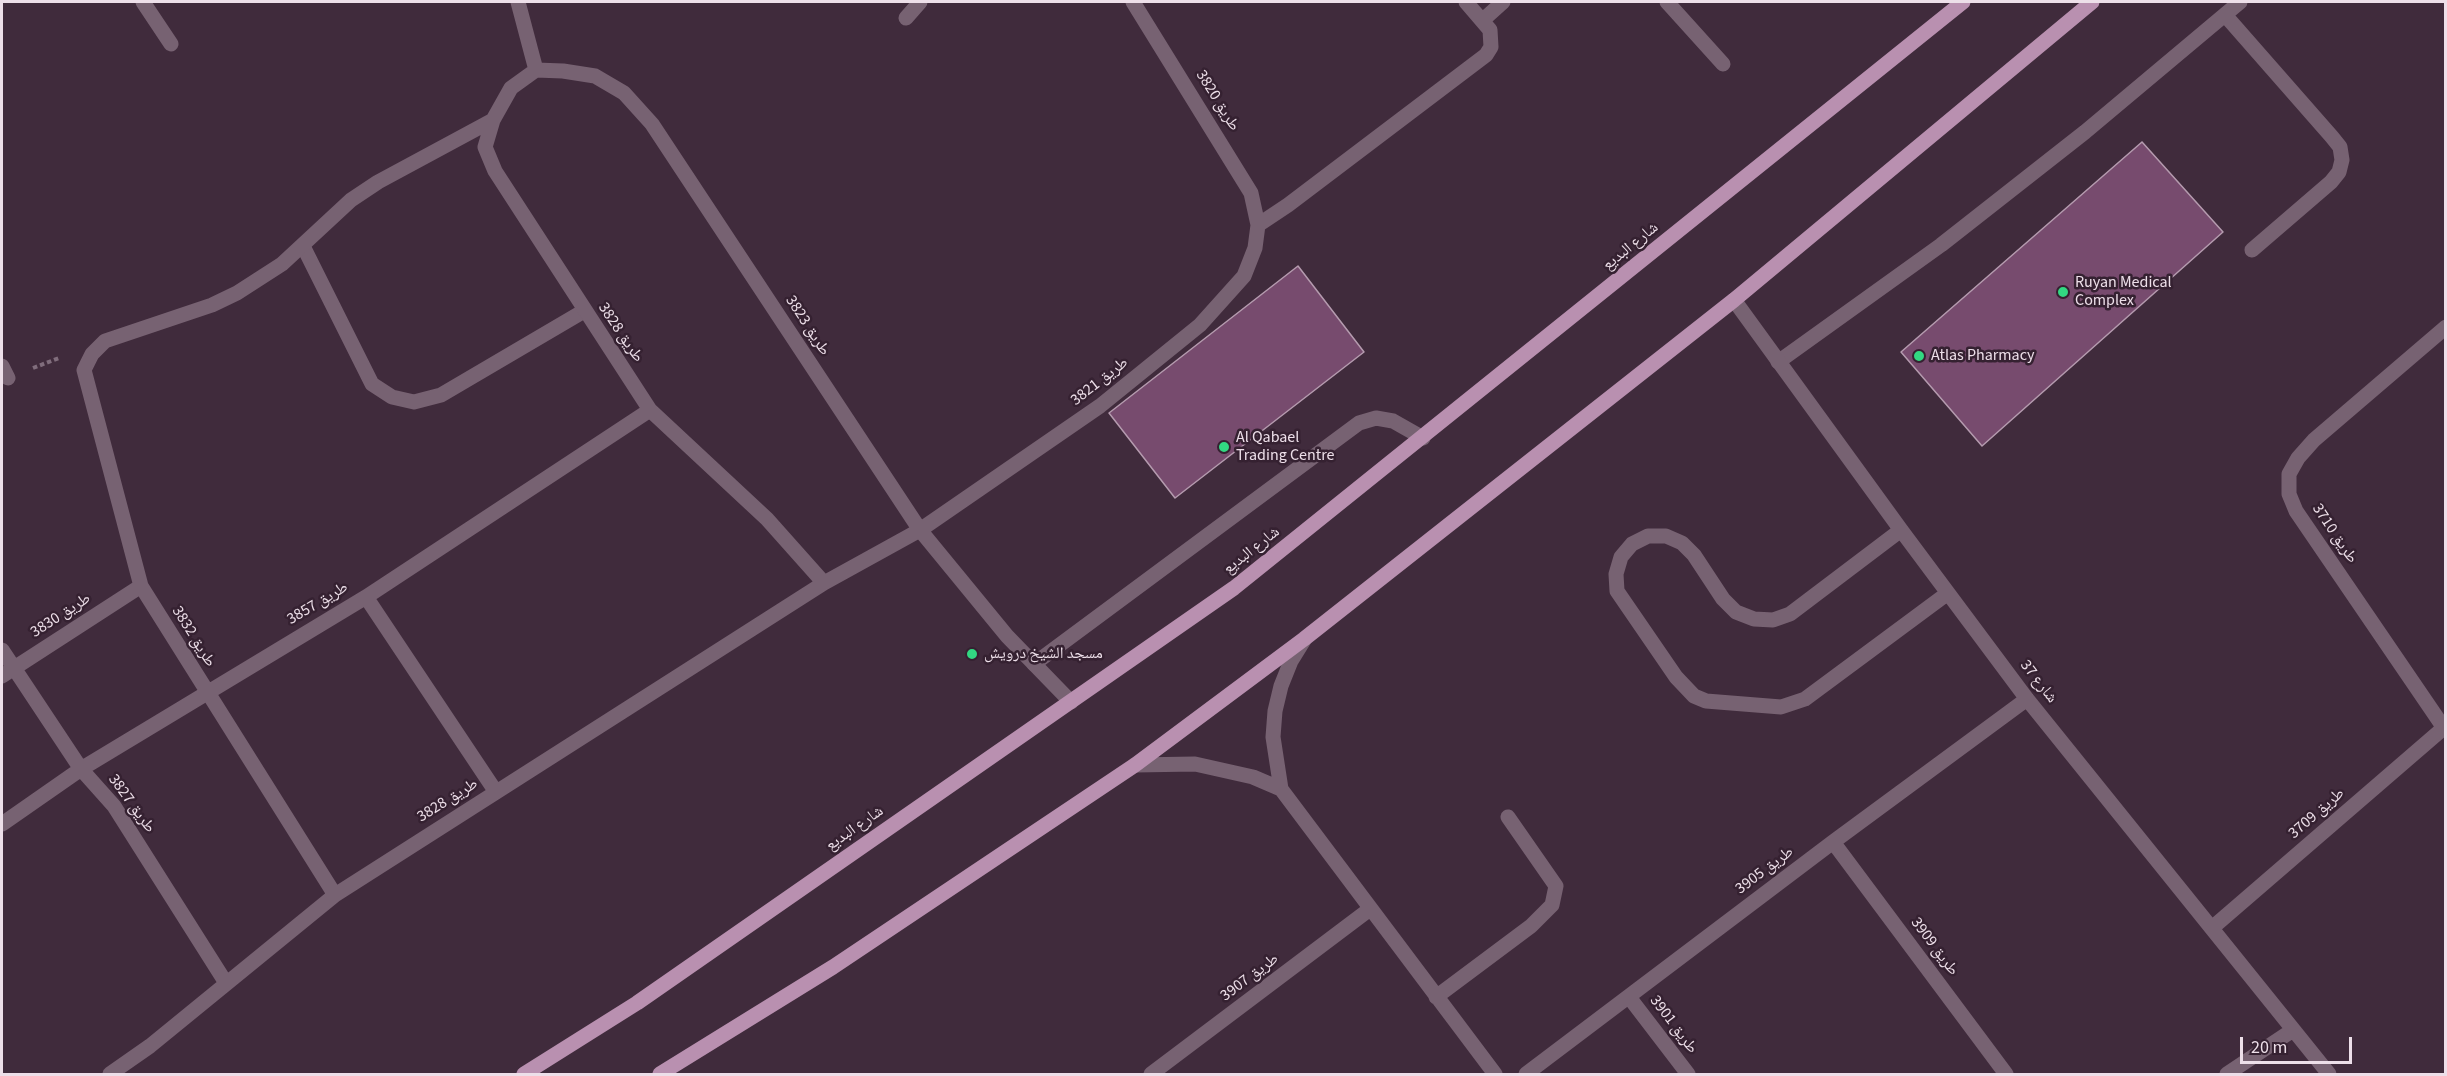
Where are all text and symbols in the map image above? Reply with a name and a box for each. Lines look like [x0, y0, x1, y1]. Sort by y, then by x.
street label: طريق 3820 [1191, 67, 1243, 135]
street label: شارع البديع [1599, 219, 1663, 275]
place label: Ruyan Medical Complex [2075, 273, 2172, 311]
marker: Ruyan Medical Complex [2056, 285, 2070, 299]
street label: طريق 3823 [780, 292, 834, 360]
street label: طريق 3828 [593, 300, 647, 366]
place label: Atlas Pharmacy [1931, 346, 2034, 366]
marker: Atlas Pharmacy [1912, 349, 1926, 363]
street label: طريق 3821 [1067, 354, 1133, 410]
place label: Al Qabael Trading Centre [1236, 428, 1334, 466]
marker: Al Qabael Trading Centre [1217, 440, 1231, 454]
street label: طريق 3710 [2307, 501, 2361, 567]
street label: شارع البديع [1220, 523, 1284, 579]
street label: طريق 3857 [284, 578, 352, 630]
street label: طريق 3830 [27, 589, 95, 643]
street label: طريق 3832 [167, 603, 219, 671]
place label: مسجد الشيخ درويش [984, 644, 1103, 664]
marker: مسجد الشيخ درويش [965, 647, 979, 661]
street label: شارع 37 [2015, 657, 2061, 707]
street label: طريق 3827 [103, 771, 159, 837]
street label: طريق 3828 [414, 775, 482, 827]
street label: طريق 3709 [2285, 785, 2349, 843]
street label: شارع البديع [822, 802, 888, 856]
street label: طريق 3905 [1732, 843, 1798, 899]
street label: طريق 3909 [1906, 914, 1962, 980]
street label: طريق 3907 [1217, 950, 1283, 1006]
street label: طريق 3901 [1645, 992, 1701, 1058]
scale bar [2243, 1025, 2356, 1063]
text: 20 m [2251, 1035, 2287, 1060]

